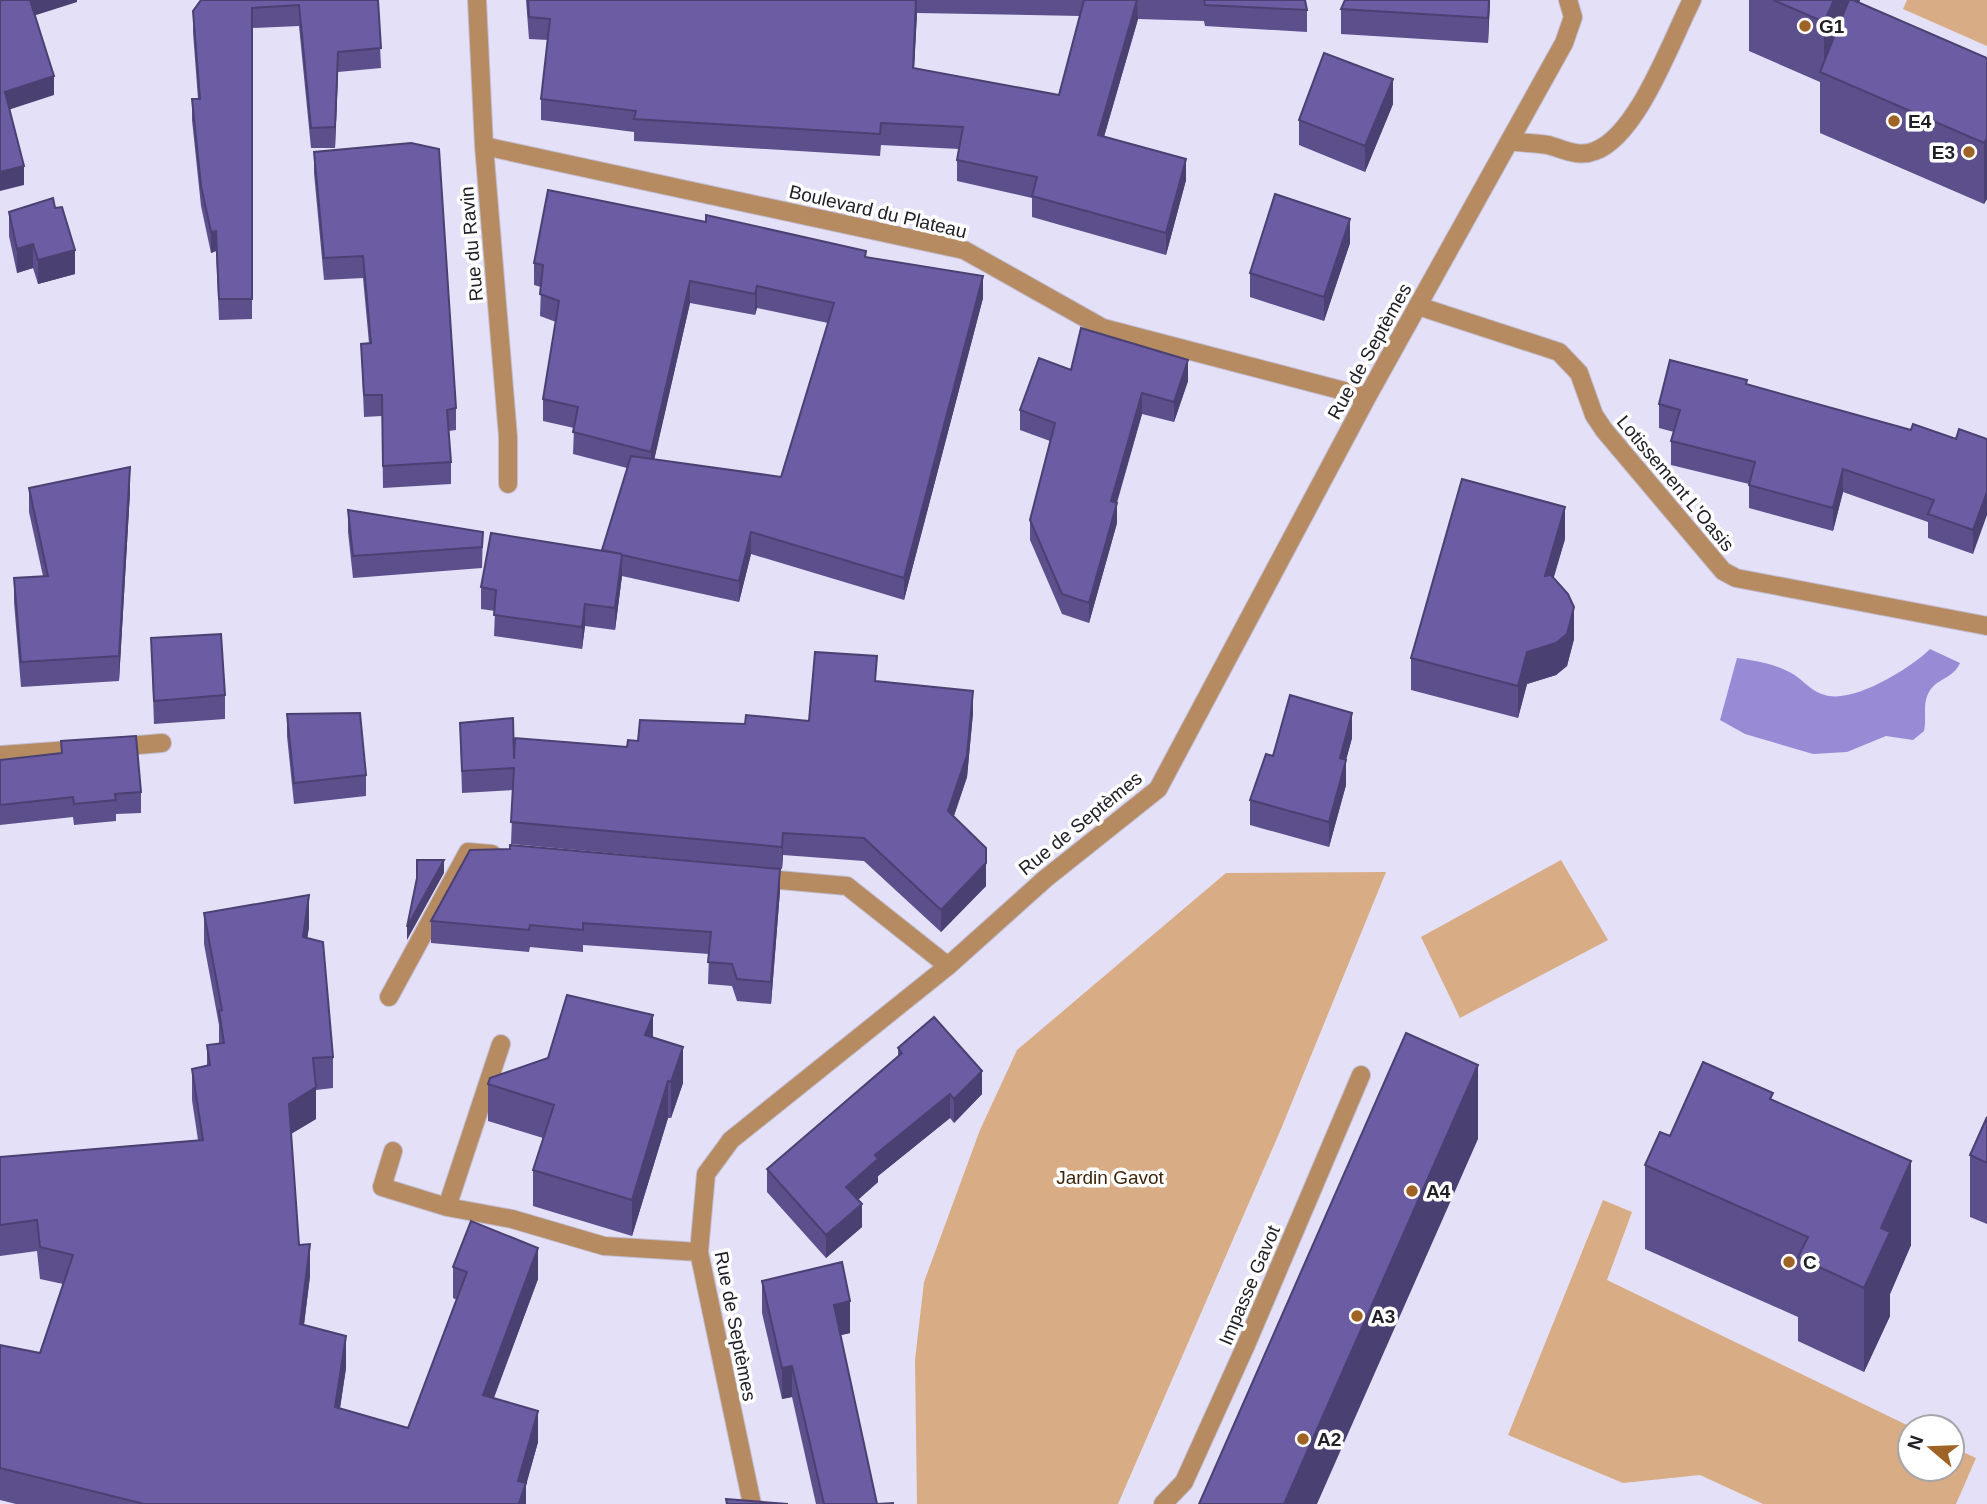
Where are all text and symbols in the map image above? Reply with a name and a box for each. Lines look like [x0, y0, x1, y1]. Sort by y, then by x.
place label: G1 [1819, 16, 1845, 37]
marker: G1 [1797, 18, 1813, 34]
place label: E4 [1908, 111, 1932, 132]
marker: E4 [1886, 113, 1902, 129]
place label: E3 [1932, 142, 1955, 163]
marker: E3 [1961, 144, 1977, 160]
street label: Boulevard du Plateau [787, 181, 969, 242]
street label: Rue du Ravin [456, 186, 487, 302]
street label: Rue de Septèmes [1323, 280, 1415, 423]
street label: Lotissement L'Oasis [1613, 411, 1738, 555]
street label: Rue de Septèmes [1015, 767, 1146, 879]
park label: Jardin Gavot [1056, 1167, 1165, 1188]
place label: A4 [1426, 1181, 1451, 1202]
marker: A4 [1404, 1183, 1420, 1199]
street label: Impasse Gavot [1215, 1222, 1284, 1348]
street label: Rue de Septèmes [711, 1249, 760, 1403]
place label: C [1803, 1252, 1817, 1273]
marker: C [1781, 1254, 1797, 1270]
place label: A3 [1371, 1306, 1395, 1327]
marker: A3 [1349, 1308, 1365, 1324]
north arrow [1896, 1413, 1966, 1483]
place label: A2 [1317, 1429, 1341, 1450]
marker: A2 [1295, 1431, 1311, 1447]
text: N [1903, 1433, 1928, 1453]

